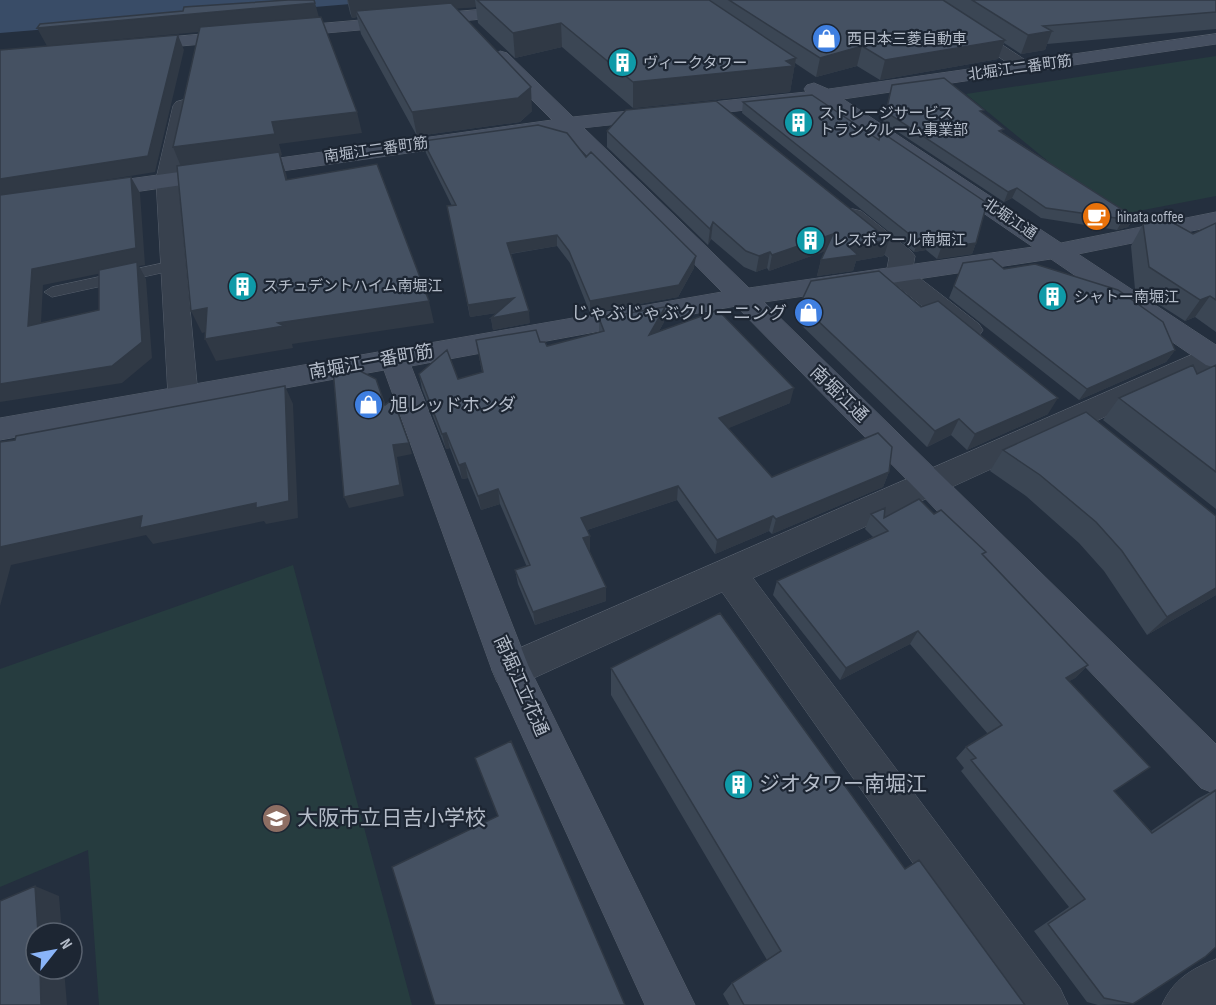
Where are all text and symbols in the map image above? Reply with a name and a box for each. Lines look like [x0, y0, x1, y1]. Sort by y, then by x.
shop icon: 西日本三菱自動車 [810, 23, 842, 55]
place label: 西日本三菱自動車 [847, 30, 967, 49]
building icon: ヴィークタワー [606, 47, 638, 79]
street label: 北堀江二番町筋 [967, 51, 1073, 85]
place label: ヴィークタワー [643, 54, 747, 73]
place label: ストレージサービス トランクルーム事業部 [819, 104, 968, 140]
building icon: ストレージサービス トランクルーム事業部 [782, 106, 814, 138]
street label: 南堀江二番町筋 [323, 133, 429, 167]
street label: 北堀江通 [980, 194, 1040, 244]
cafe icon: hinata coffee [1080, 201, 1112, 233]
place label: hinata coffee [1117, 208, 1184, 227]
building icon: レスポアール南堀江 [795, 224, 827, 256]
place label: レスポアール南堀江 [832, 231, 966, 250]
building icon: スチュデントハイム南堀江 [226, 270, 258, 302]
place label: スチュデントハイム南堀江 [263, 277, 442, 296]
building icon: シャトー南堀江 [1037, 281, 1069, 313]
place label: シャトー南堀江 [1074, 288, 1179, 307]
shop icon: じゃぶじゃぶクリーニング [792, 297, 824, 329]
place label: じゃぶじゃぶクリーニング [571, 303, 787, 324]
street label: 南堀江一番町筋 [307, 341, 435, 383]
street label: 南堀江通 [806, 361, 872, 427]
shop icon: 旭レッドホンダ [353, 389, 385, 421]
place label: 旭レッドホンダ [390, 395, 516, 416]
street label: 南堀江立花通 [489, 632, 553, 740]
building icon: ジオタワー南堀江 [722, 768, 754, 800]
place label: ジオタワー南堀江 [759, 772, 927, 797]
school or university icon: 大阪市立日吉小学校 [260, 802, 292, 834]
place label: 大阪市立日吉小学校 [297, 806, 486, 831]
north arrow [24, 921, 84, 981]
text: N [55, 935, 76, 953]

